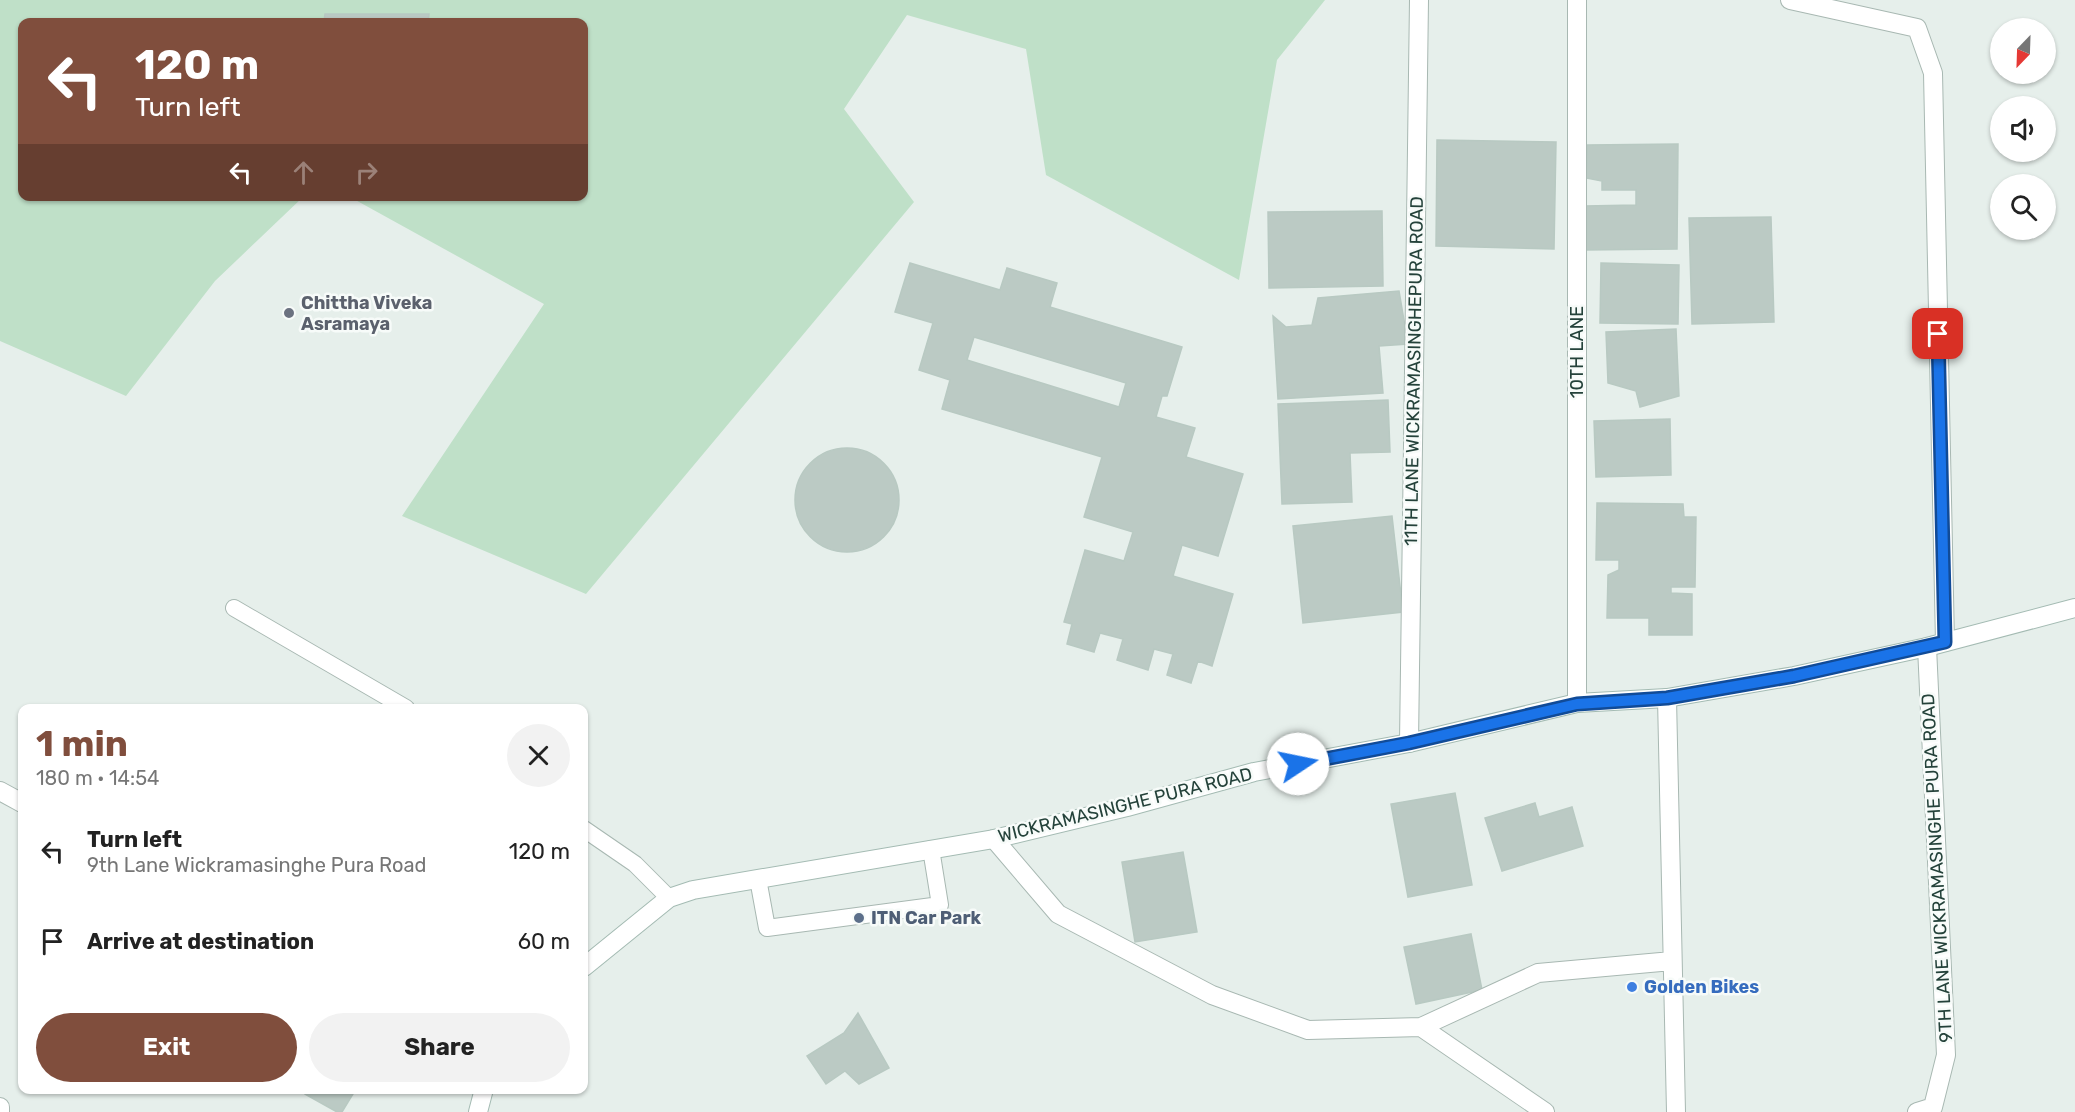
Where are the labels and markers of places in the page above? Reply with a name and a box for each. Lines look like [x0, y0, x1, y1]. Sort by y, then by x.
place label: Chittha Viveka Asramaya [301, 292, 432, 335]
marker: Chittha Viveka Asramaya [282, 306, 296, 320]
pin [1912, 308, 1963, 359]
place label: ITN Car Park [871, 907, 982, 929]
marker: ITN Car Park [852, 911, 866, 925]
place label: Golden Bikes [1644, 976, 1759, 998]
marker: Golden Bikes [1625, 980, 1639, 994]

